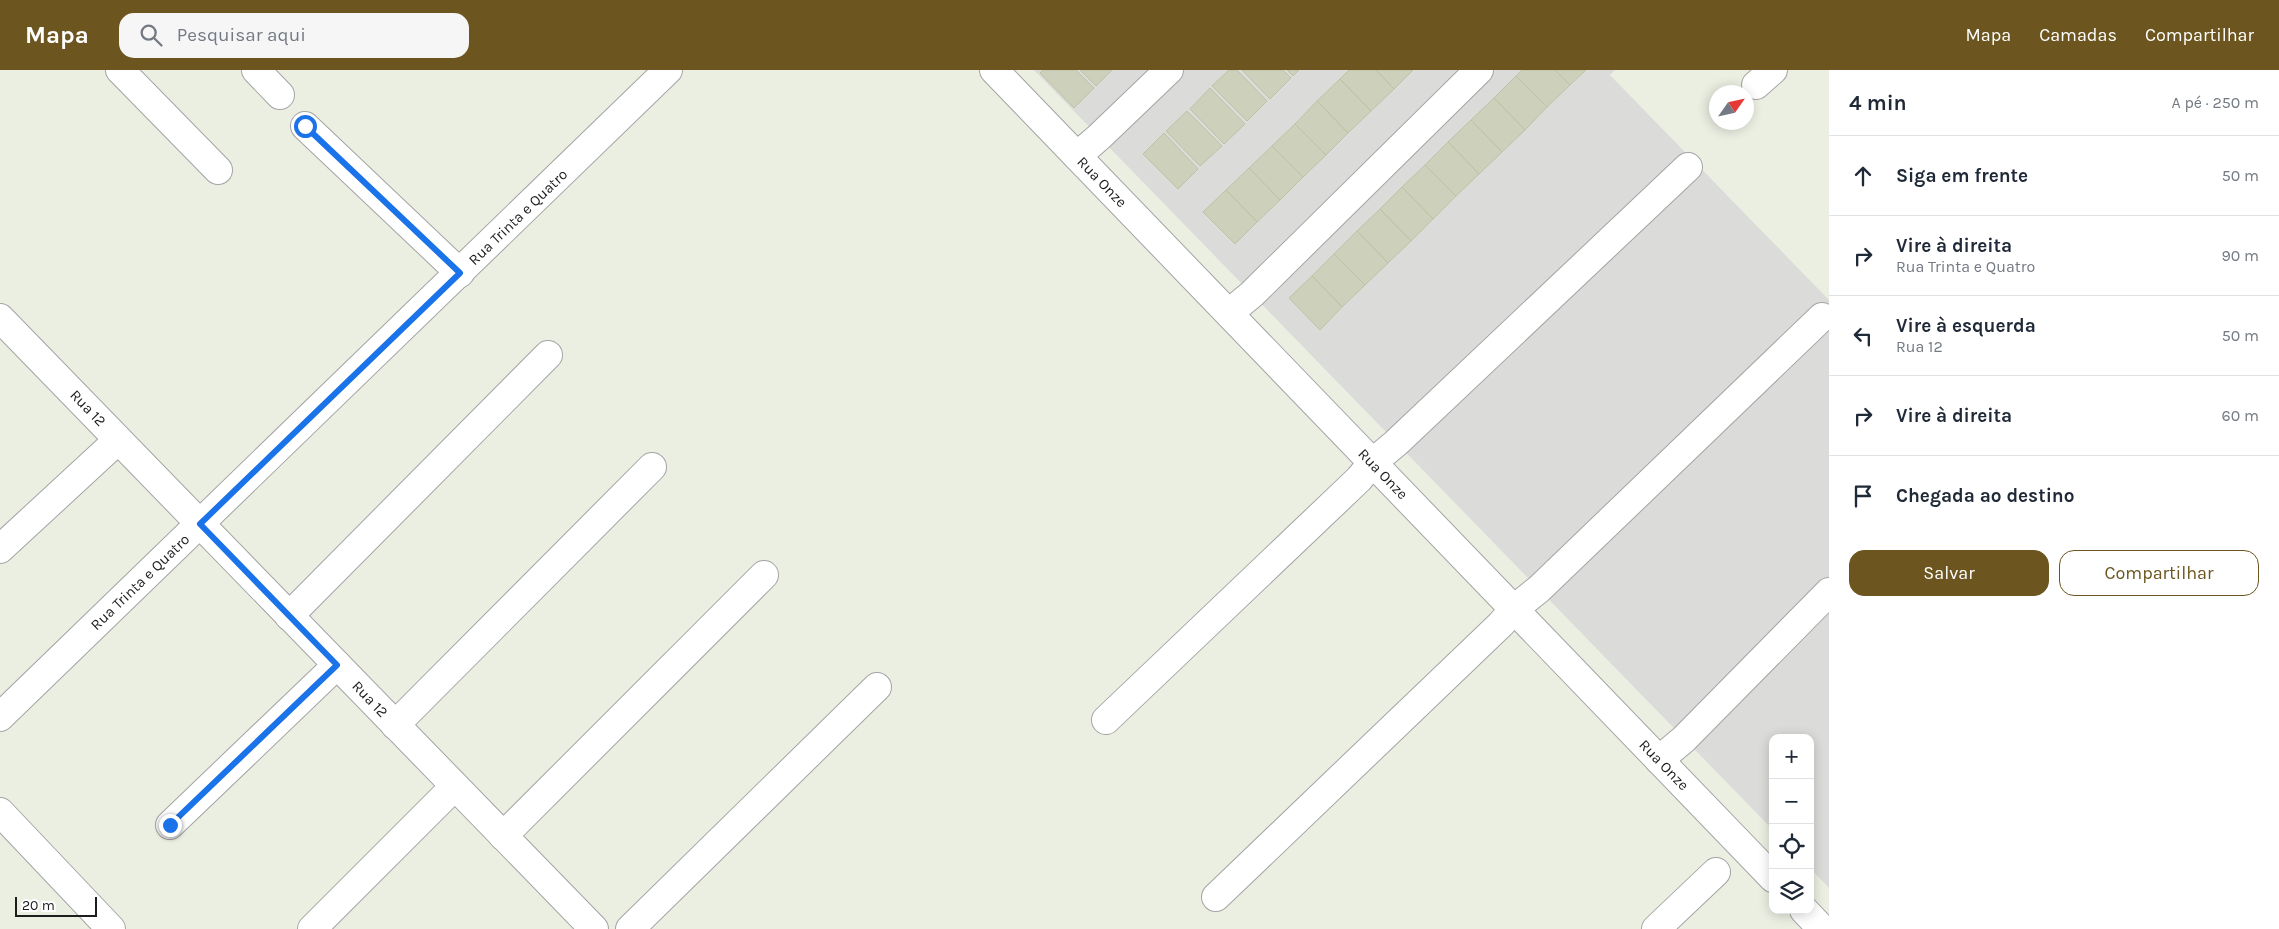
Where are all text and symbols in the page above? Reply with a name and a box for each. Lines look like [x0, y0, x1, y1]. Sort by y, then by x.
search box [119, 13, 469, 58]
text: Mapa [25, 21, 89, 49]
icon: search [137, 21, 165, 49]
text: Pesquisar aqui [177, 24, 306, 46]
text: Mapa [1966, 24, 2011, 46]
text: Camadas [2039, 24, 2117, 46]
text: Compartilhar [2145, 24, 2254, 46]
north arrow [1709, 85, 1754, 130]
text: 4 min [1849, 91, 1907, 115]
text: A pé · 250 m [2171, 93, 2259, 112]
route start [294, 115, 317, 138]
street label: Rua Onze [1073, 153, 1131, 211]
icon: ahead [1849, 162, 1877, 190]
street label: Rua Trinta e Quatro [465, 165, 571, 269]
text: Siga em frente [1896, 165, 2028, 187]
text: 50 m [2222, 166, 2259, 185]
text: Vire à direita [1896, 235, 2012, 257]
icon: right [1849, 242, 1877, 270]
text: 90 m [2221, 246, 2259, 265]
text: Rua Trinta e Quatro [1896, 257, 2035, 276]
text: Vire à esquerda [1896, 315, 2036, 337]
icon: left [1849, 322, 1877, 350]
text: 50 m [2222, 326, 2259, 345]
text: Rua 12 [1896, 337, 1943, 356]
street label: Rua 12 [66, 386, 110, 430]
icon: right [1849, 402, 1877, 430]
text: Vire à direita [1896, 405, 2012, 427]
text: 60 m [2222, 406, 2259, 425]
street label: Rua Onze [1354, 445, 1412, 503]
icon: arrive [1849, 482, 1877, 510]
text: Chegada ao destino [1896, 485, 2074, 507]
street label: Rua Trinta e Quatro [87, 530, 193, 634]
button: Salvar [1849, 550, 2049, 596]
button: Compartilhar [2059, 550, 2259, 596]
street label: Rua 12 [348, 677, 392, 721]
map controls [1769, 734, 1814, 914]
button: + [1769, 734, 1814, 779]
street label: Rua Onze [1635, 736, 1693, 794]
button: − [1769, 779, 1814, 824]
route end [159, 814, 182, 837]
button: locate [1769, 824, 1814, 869]
button: layers [1769, 869, 1814, 914]
scale bar [15, 894, 98, 917]
text: 20 m [22, 897, 55, 914]

